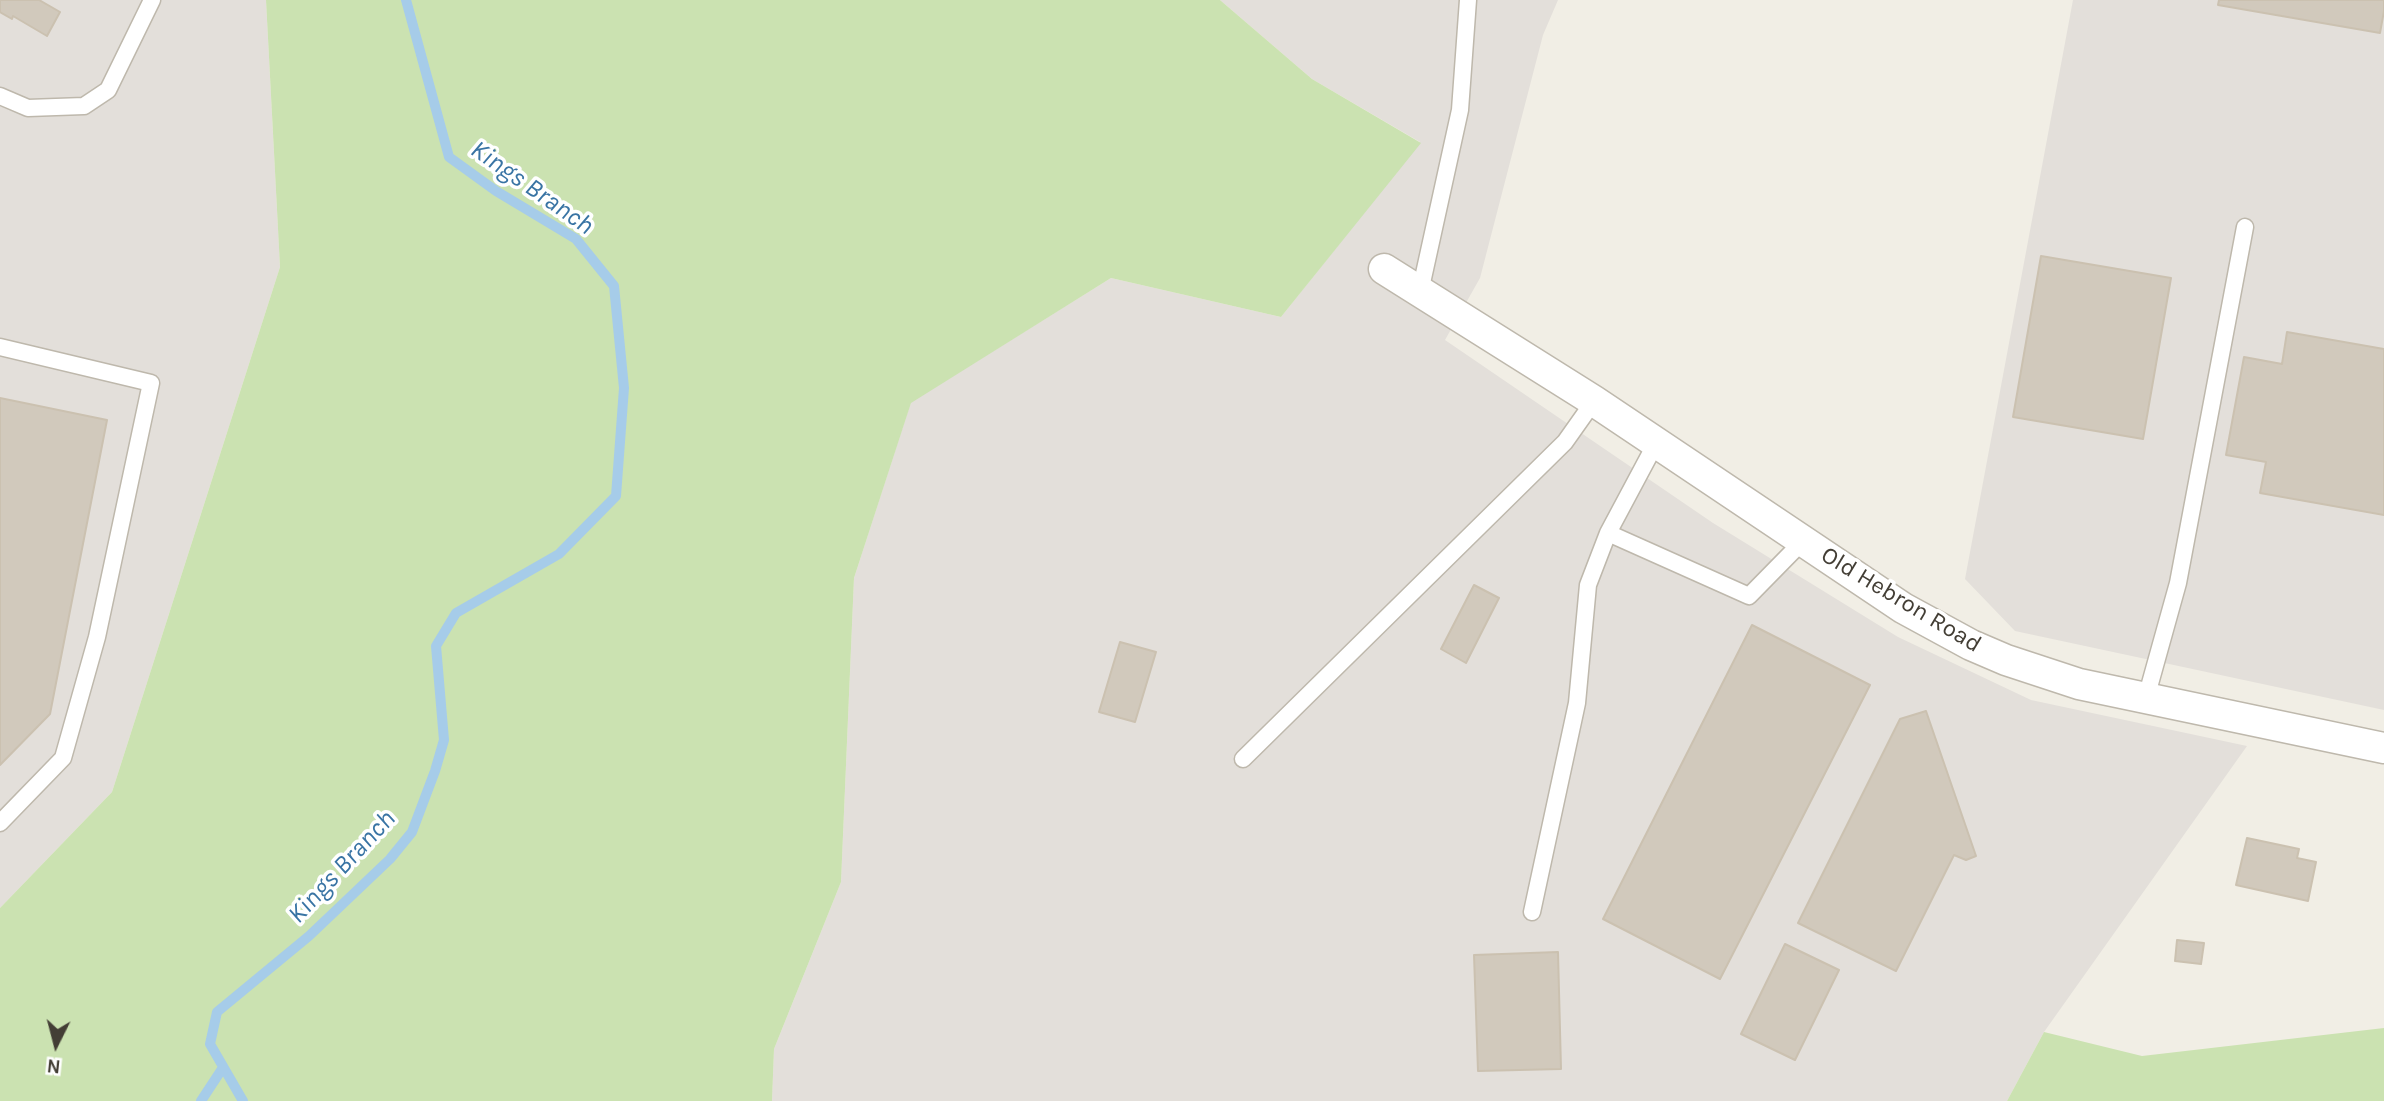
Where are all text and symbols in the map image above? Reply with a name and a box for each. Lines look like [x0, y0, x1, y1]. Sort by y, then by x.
water label: Kings Branch [464, 134, 600, 242]
street label: Old Hebron Road [1816, 541, 1986, 659]
water label: Kings Branch [282, 804, 402, 930]
north arrow [21, 1010, 91, 1080]
text: N [46, 1054, 62, 1078]

